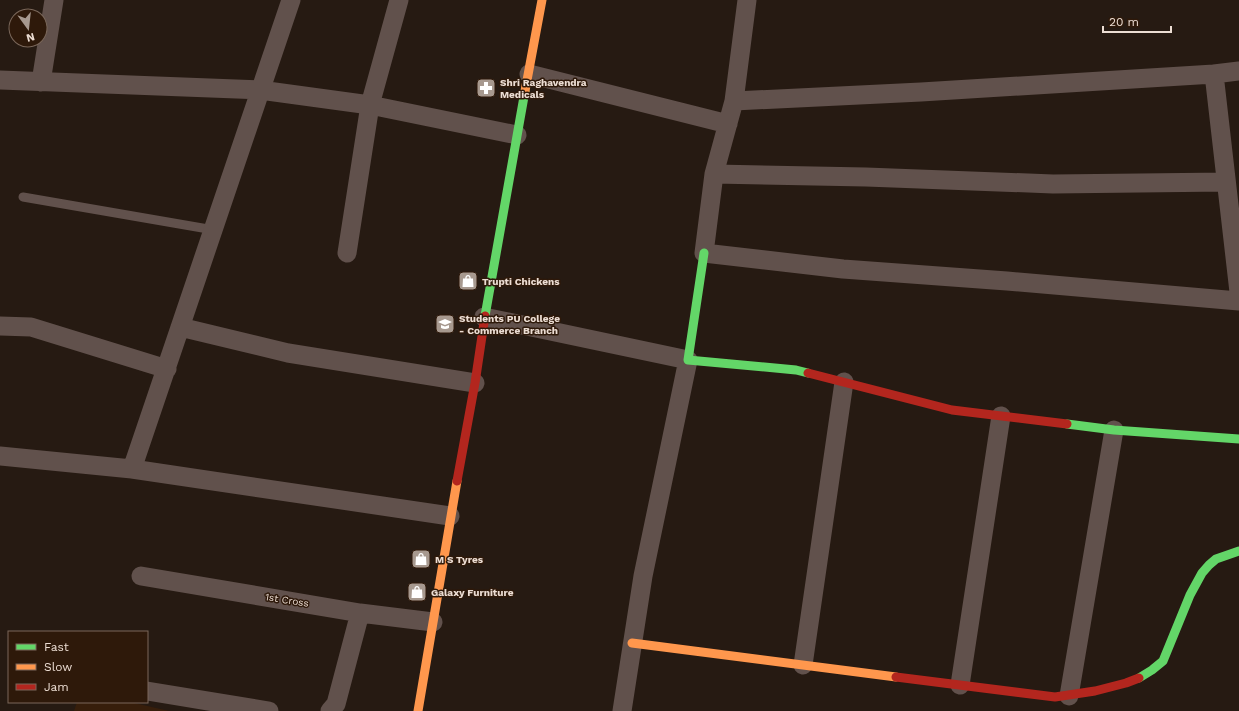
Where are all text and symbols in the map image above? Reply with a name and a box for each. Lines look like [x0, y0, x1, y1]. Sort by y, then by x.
north arrow [8, 8, 48, 48]
scale bar [1103, 8, 1171, 34]
text: 20 m [1109, 15, 1139, 29]
text: N [25, 30, 36, 45]
pharmacy icon: Shri Raghavendra Medicals [475, 77, 497, 99]
place label: Shri Raghavendra Medicals [500, 77, 587, 100]
shop icon: Trupti Chickens [457, 270, 479, 292]
place label: Trupti Chickens [482, 276, 560, 287]
school or university icon: Students PU College - Commerce Branch [434, 313, 456, 335]
place label: Students PU College - Commerce Branch [459, 313, 560, 336]
shop icon: M S Tyres [410, 548, 432, 570]
place label: M S Tyres [435, 554, 484, 565]
shop icon: Galaxy Furniture [406, 581, 428, 603]
place label: Galaxy Furniture [431, 587, 514, 598]
street label: 1st Cross [264, 591, 310, 609]
legend [8, 631, 148, 703]
text: Fast [44, 640, 69, 654]
text: Slow [44, 660, 72, 674]
text: Jam [44, 680, 69, 694]

